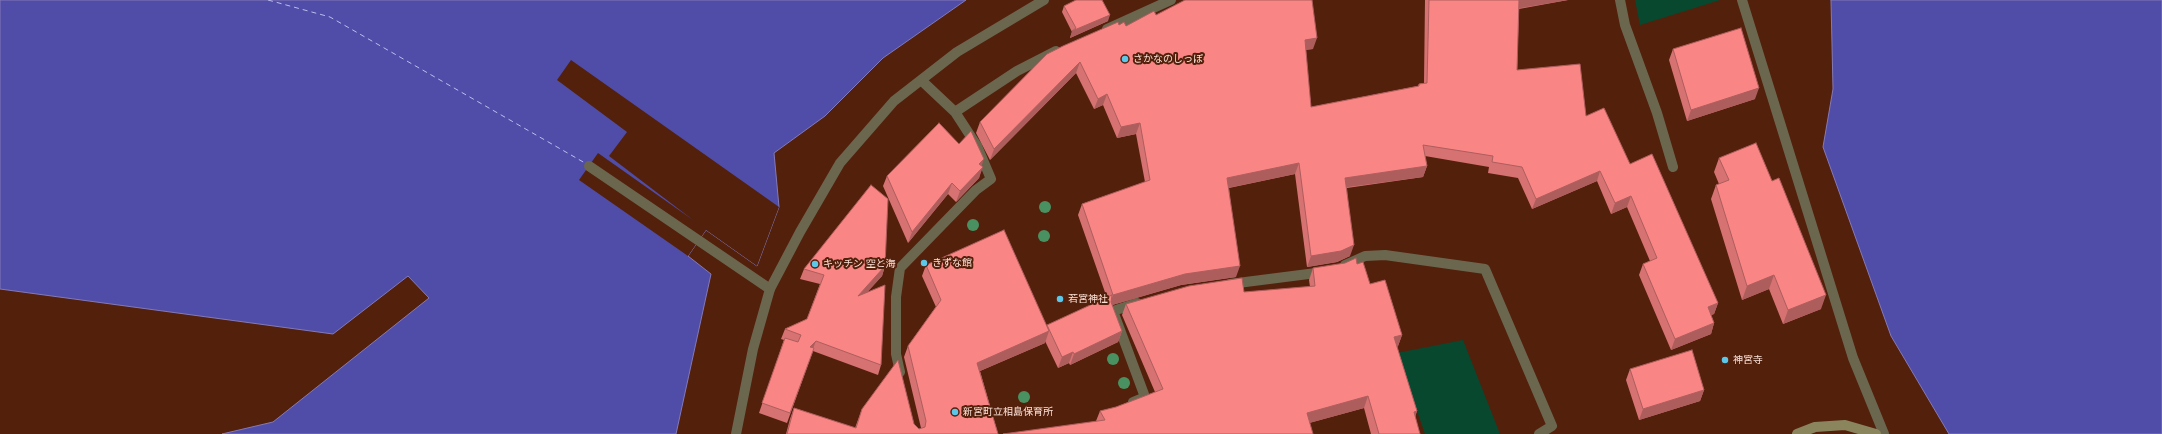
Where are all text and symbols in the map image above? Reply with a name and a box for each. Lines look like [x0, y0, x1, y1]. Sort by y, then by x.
place label: さかなのしっぽ [1133, 53, 1203, 65]
marker: さかなのしっぽ [1120, 54, 1130, 64]
place label: きずな館 [932, 257, 972, 269]
place label: キッチン 空と海 [823, 258, 895, 270]
marker: きずな館 [919, 258, 929, 268]
marker: キッチン 空と海 [810, 259, 820, 269]
place label: 若宮神社 [1068, 293, 1108, 305]
marker: 若宮神社 [1055, 294, 1065, 304]
place label: 神宮寺 [1733, 354, 1763, 366]
marker: 神宮寺 [1720, 355, 1730, 365]
place label: 新宮町立相島保育所 [963, 406, 1053, 418]
marker: 新宮町立相島保育所 [950, 407, 960, 417]

